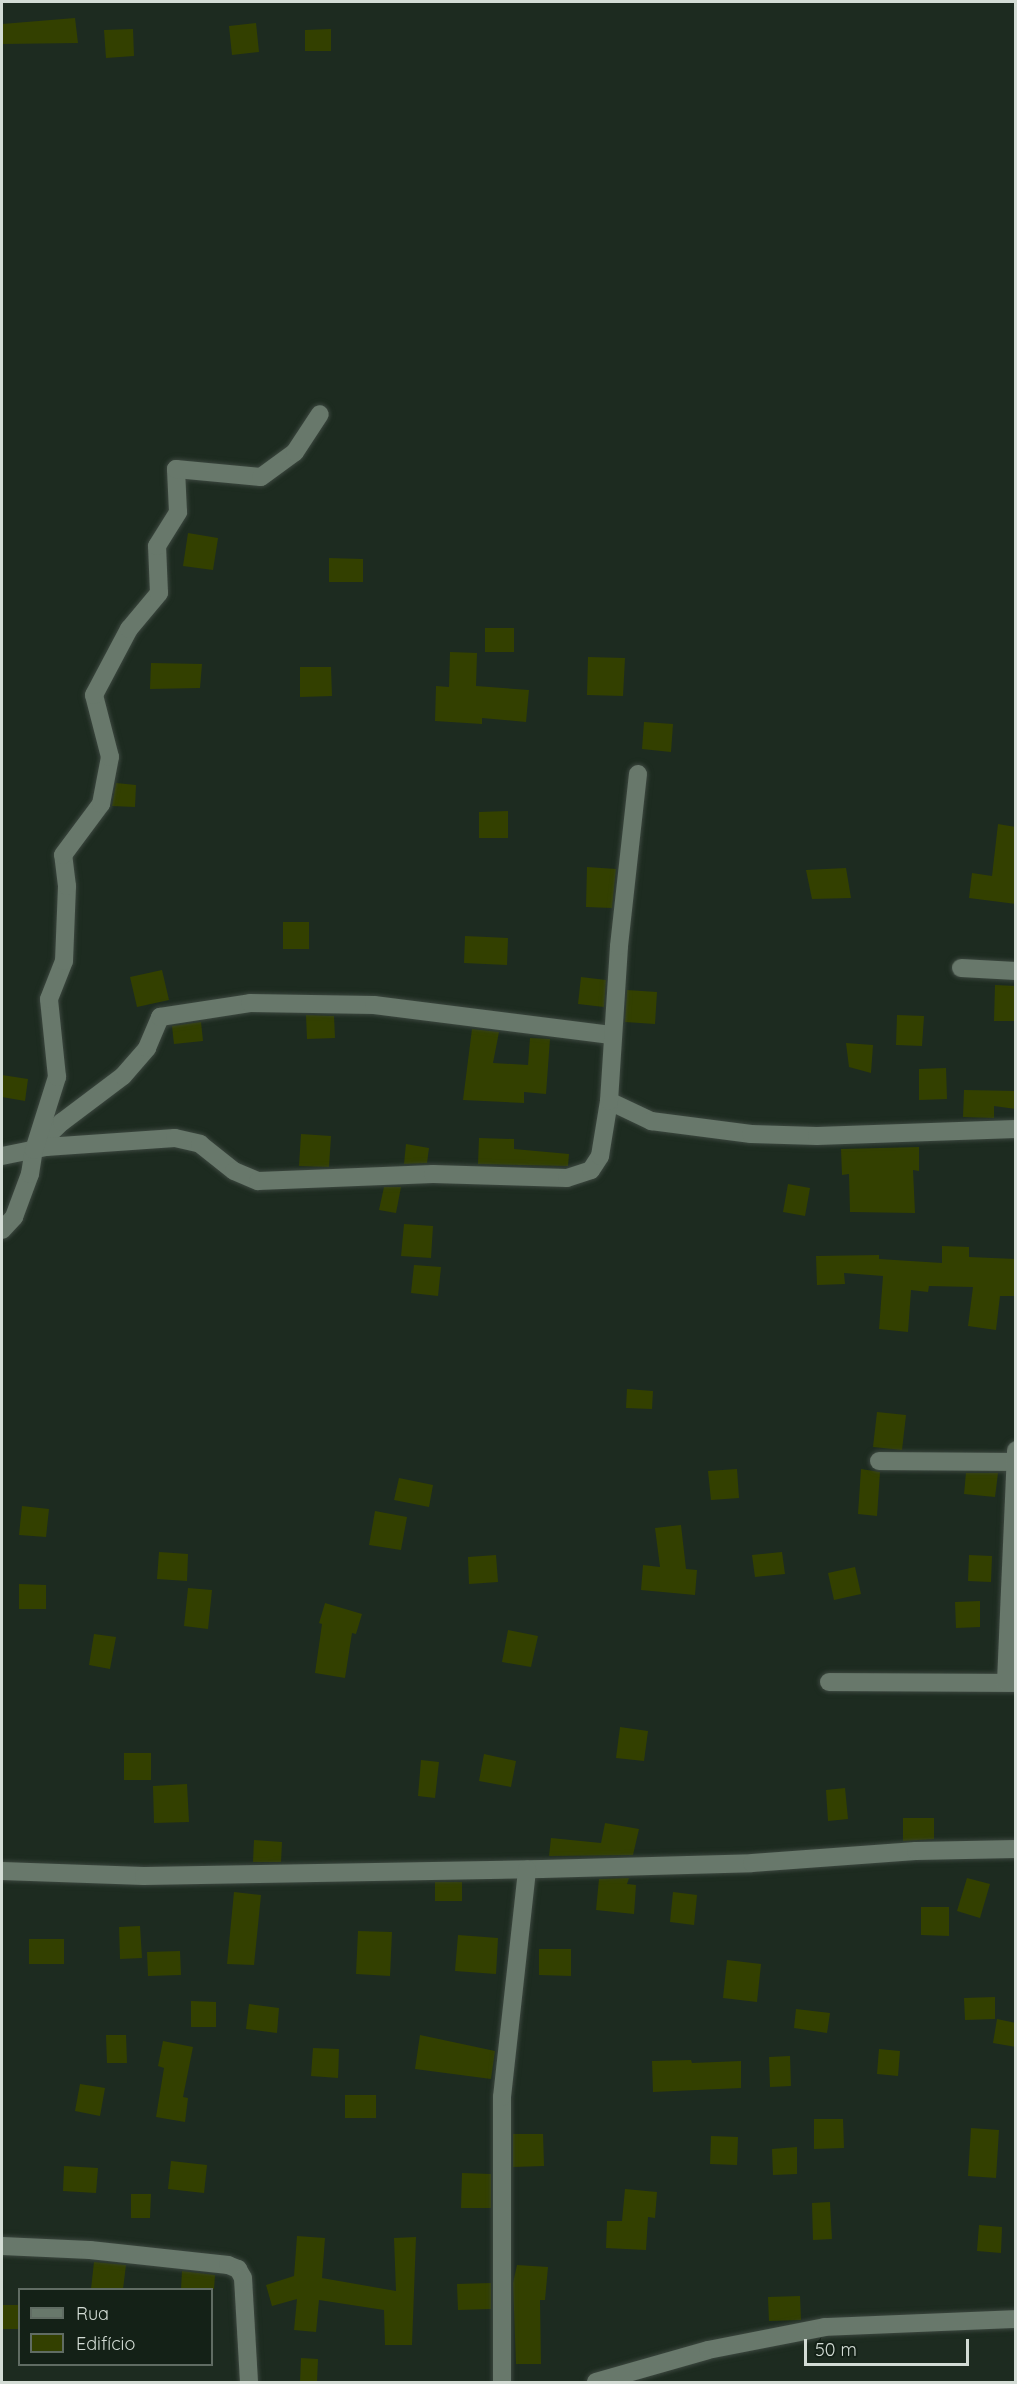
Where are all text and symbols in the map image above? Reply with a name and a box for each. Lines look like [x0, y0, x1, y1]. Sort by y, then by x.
legend [18, 2288, 213, 2366]
text: Rua [76, 2302, 109, 2325]
scale bar [807, 2327, 972, 2365]
text: Edifício [76, 2332, 135, 2355]
text: 50 m [815, 2338, 857, 2361]

